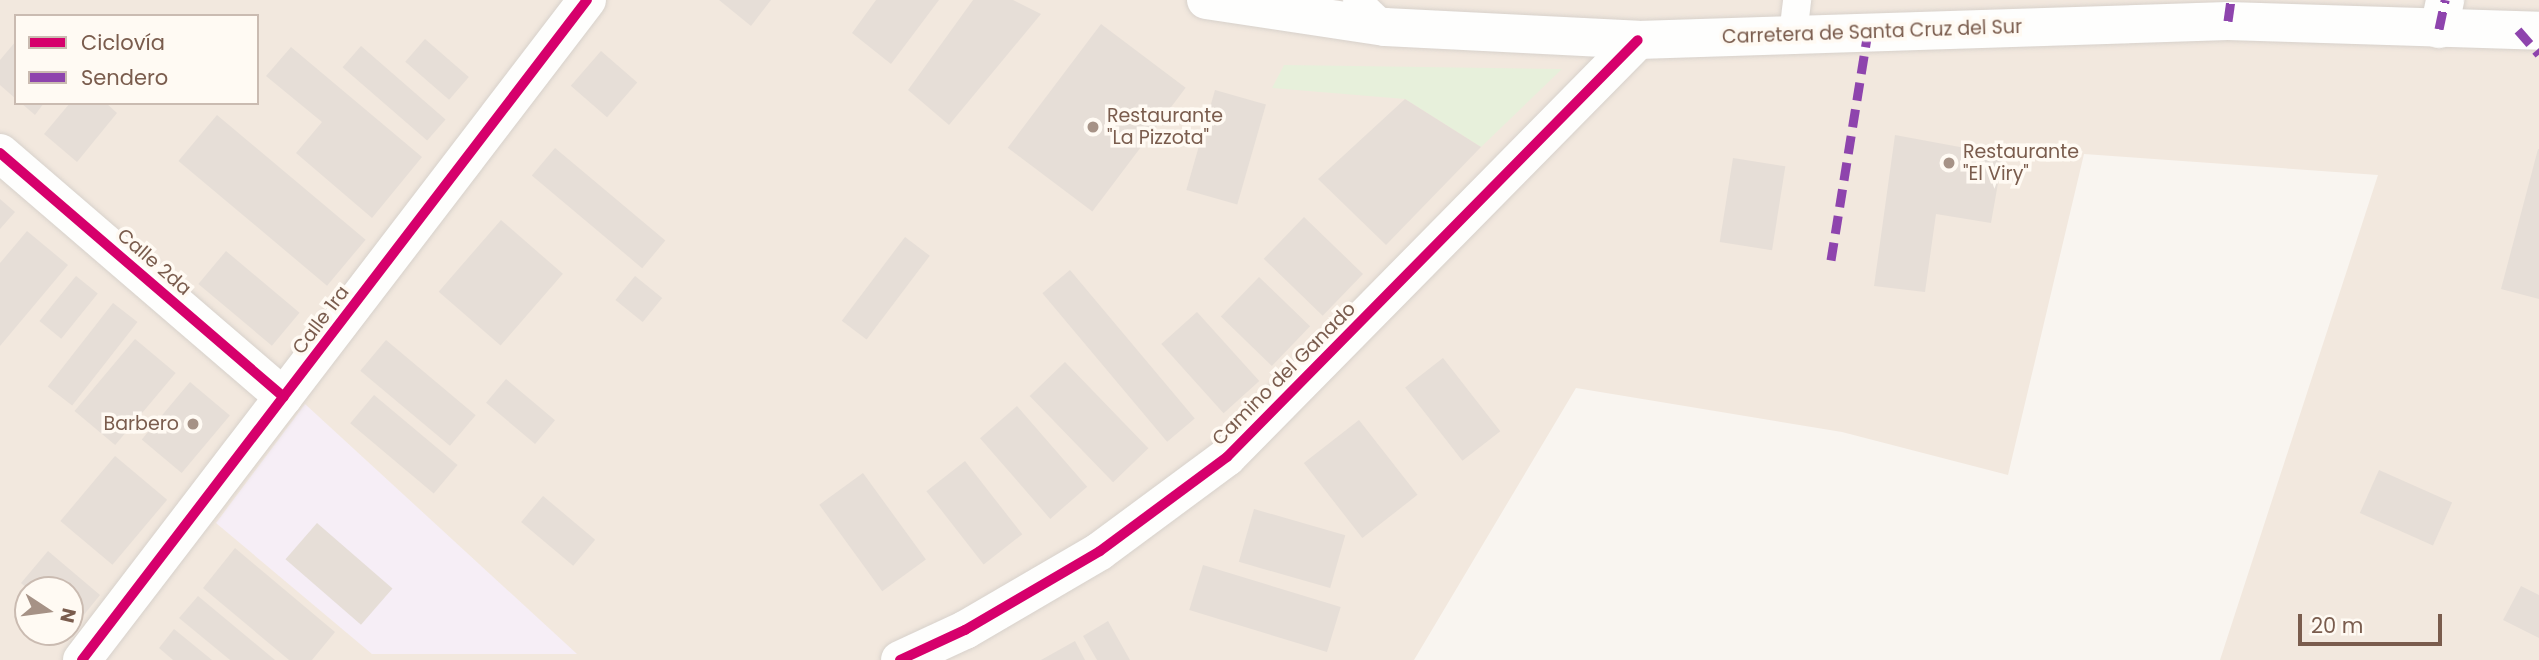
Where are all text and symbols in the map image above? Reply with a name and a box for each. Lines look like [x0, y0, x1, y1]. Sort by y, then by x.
legend [14, 14, 259, 105]
street label: Carretera de Santa Cruz del Sur [1722, 15, 2022, 49]
text: Ciclovía [81, 28, 165, 57]
text: Sendero [81, 63, 168, 92]
place label: Restaurante "La Pizzota" [1107, 105, 1223, 149]
marker: Restaurante "La Pizzota" [1085, 119, 1101, 135]
place label: Restaurante "El Viry" [1963, 141, 2079, 185]
marker: Restaurante "El Viry" [1941, 155, 1957, 171]
street label: Calle 2da [112, 224, 196, 300]
street label: Calle 1ra [288, 281, 354, 359]
street label: Camino del Ganado [1208, 298, 1360, 450]
place label: Barbero [104, 413, 179, 435]
marker: Barbero [185, 416, 201, 432]
north arrow [14, 576, 84, 646]
scale bar [2301, 600, 2444, 644]
text: N [53, 605, 83, 625]
text: 20 m [2311, 611, 2364, 640]

